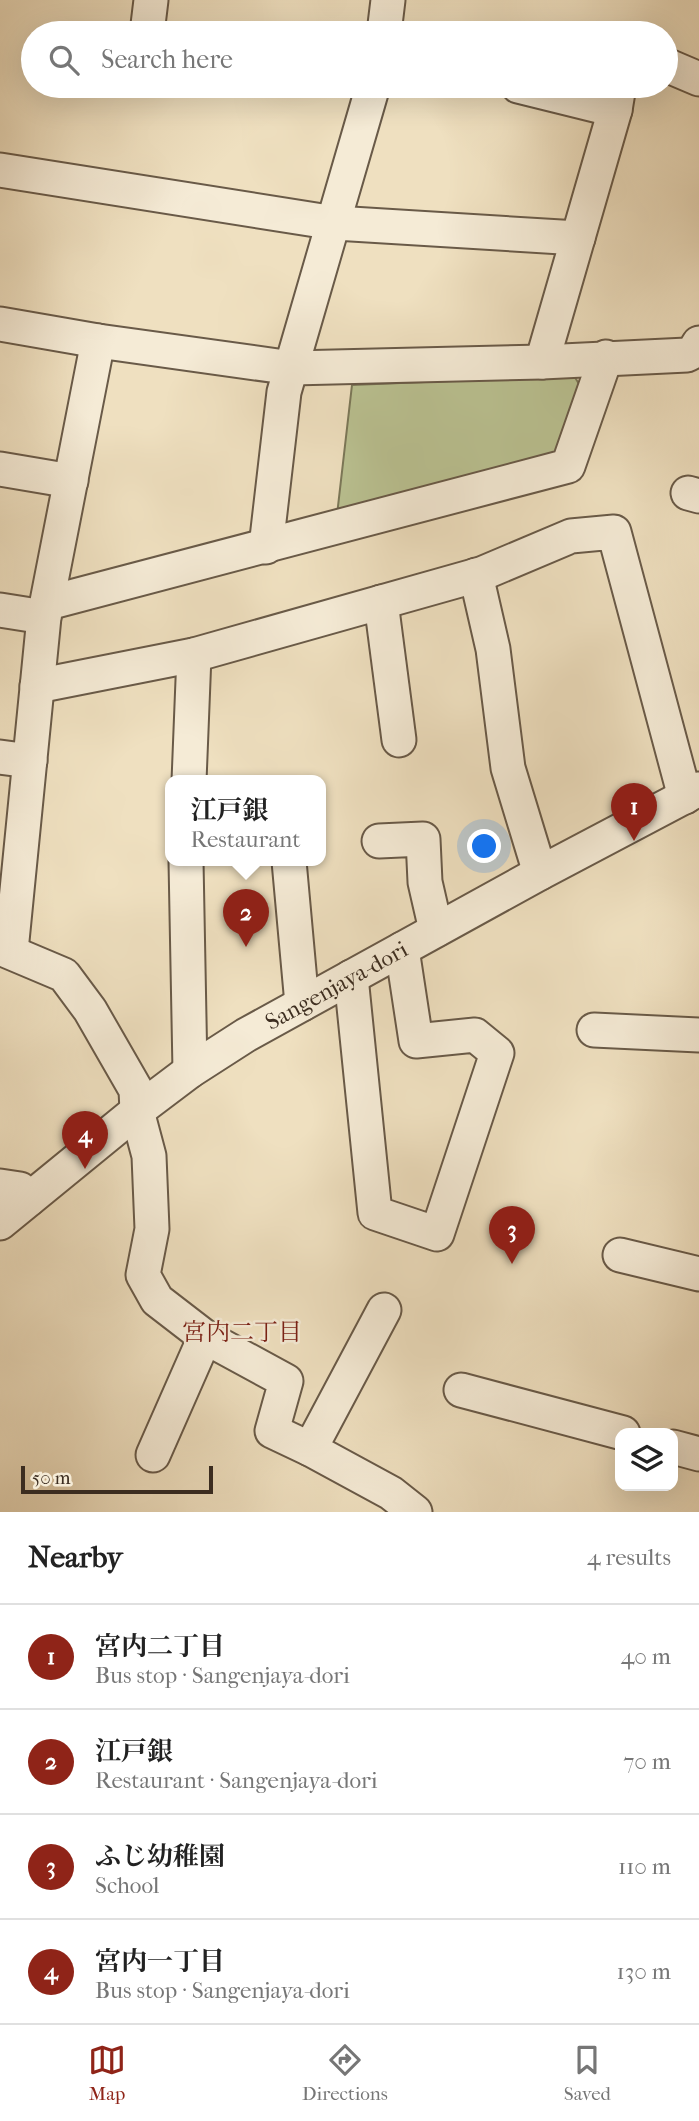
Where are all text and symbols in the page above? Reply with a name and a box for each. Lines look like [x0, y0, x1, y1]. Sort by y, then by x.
search box [21, 21, 678, 98]
icon: search [45, 41, 83, 79]
text: Search here [101, 44, 233, 75]
popup [165, 775, 326, 866]
pin: 1 [611, 783, 657, 841]
text: 江戸銀 [191, 795, 269, 826]
text: Restaurant [191, 826, 300, 853]
your location [467, 829, 501, 863]
pin: 2 [223, 889, 269, 947]
street label: Sangenjaya-dori [261, 936, 413, 1036]
pin: 4 [62, 1111, 108, 1169]
pin: 3 [489, 1206, 535, 1264]
district label: 宮内二丁目 [182, 1318, 302, 1346]
map controls [615, 1428, 678, 1491]
button: layers [615, 1428, 678, 1491]
scale bar [21, 1463, 214, 1495]
text: 50 m [32, 1467, 71, 1489]
text: Nearby [28, 1540, 123, 1575]
text: 4 results [587, 1544, 671, 1571]
text: 宮内二丁目 [95, 1631, 225, 1662]
text: 1 [47, 1643, 55, 1670]
text: 40 m [621, 1643, 671, 1670]
text: Bus stop · Sangenjaya-dori [95, 1662, 350, 1689]
text: 江戸銀 [95, 1736, 173, 1767]
text: 2 [45, 1748, 57, 1775]
text: 70 m [623, 1748, 671, 1775]
text: Restaurant · Sangenjaya-dori [95, 1767, 377, 1794]
text: ふじ幼稚園 [95, 1841, 225, 1872]
text: 3 [46, 1853, 56, 1880]
text: 110 m [618, 1853, 671, 1880]
text: School [95, 1872, 159, 1899]
text: 宮内一丁目 [95, 1946, 225, 1977]
text: 4 [44, 1958, 58, 1985]
text: 130 m [617, 1958, 671, 1985]
text: Bus stop · Sangenjaya-dori [95, 1977, 350, 2004]
tab: Map [88, 2041, 126, 2105]
tab: Directions [302, 2041, 388, 2105]
tab: Saved [564, 2041, 611, 2105]

